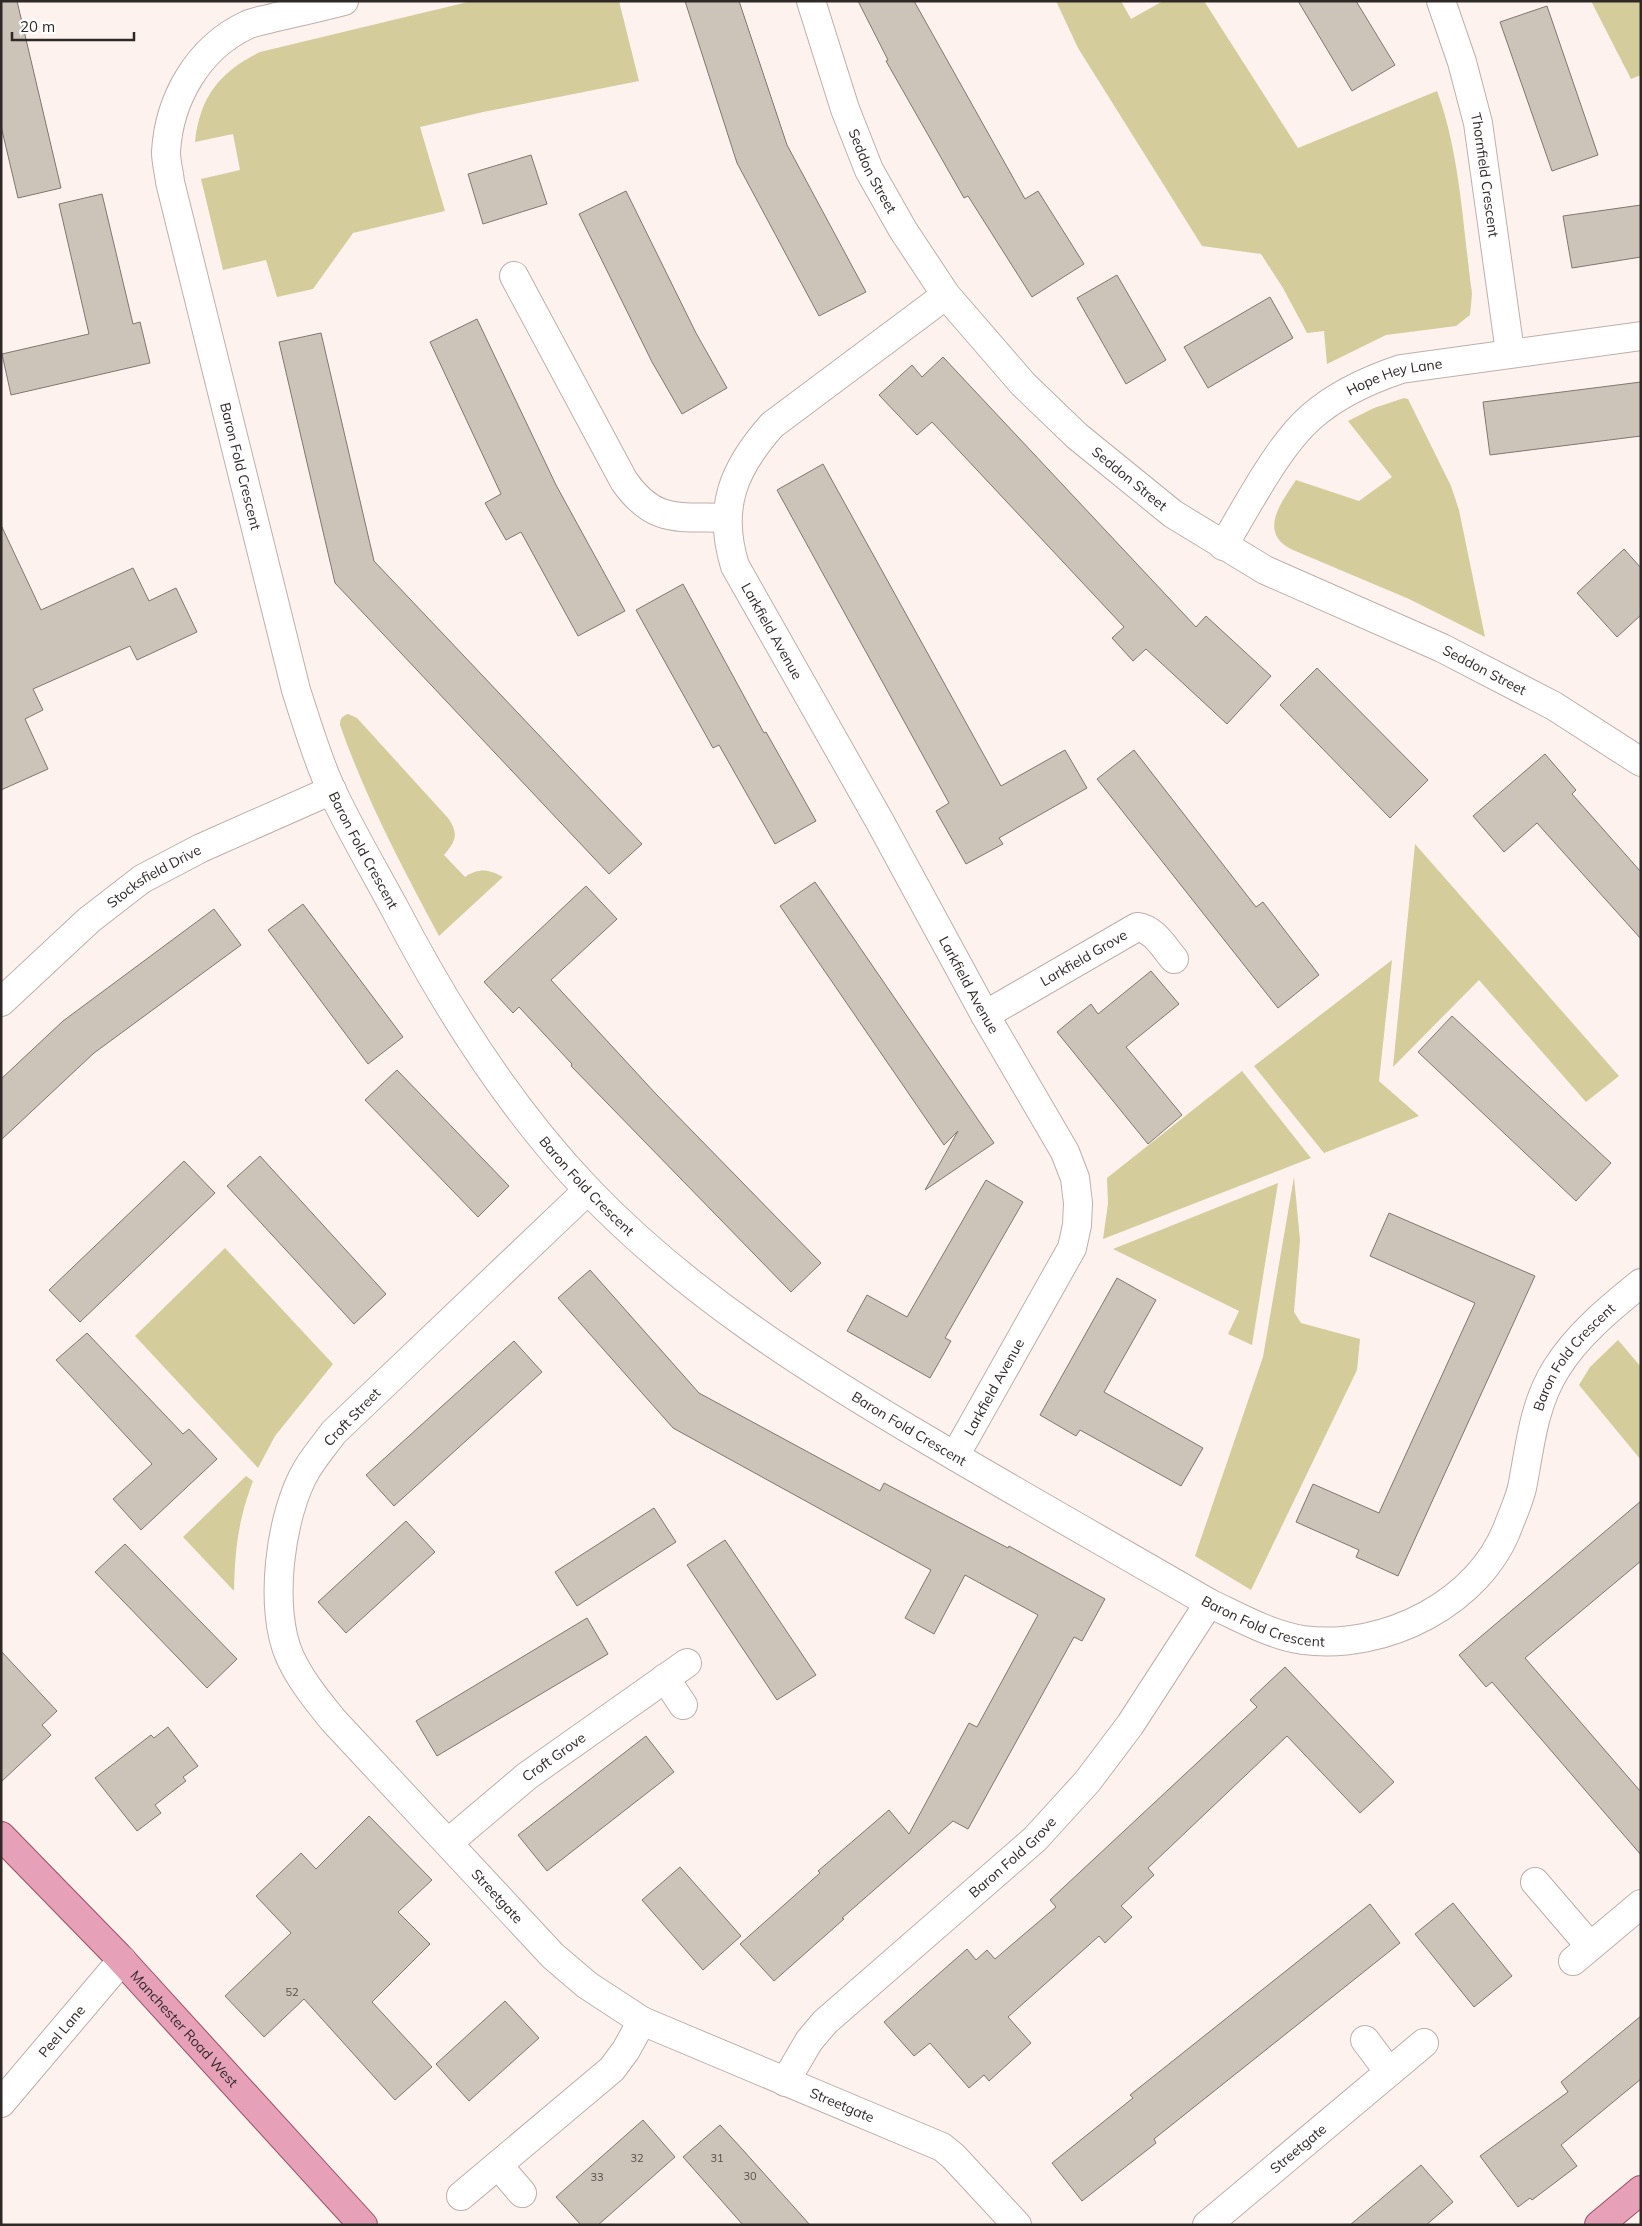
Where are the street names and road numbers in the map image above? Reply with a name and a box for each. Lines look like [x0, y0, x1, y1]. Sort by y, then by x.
street label: Thornfield Crescent [1467, 111, 1503, 239]
street label: Seddon Street [845, 126, 901, 216]
street label: Hope Hey Lane [1343, 354, 1443, 400]
street label: Baron Fold Crescent [216, 401, 265, 532]
street label: Seddon Street [1088, 443, 1171, 515]
street label: Larkfield Avenue [737, 580, 806, 683]
street label: Seddon Street [1440, 641, 1529, 699]
street label: Baron Fold Crescent [325, 789, 402, 912]
street label: Stocksfield Drive [103, 841, 204, 912]
street label: Larkfield Grove [1037, 926, 1130, 990]
street label: Larkfield Avenue [935, 933, 1003, 1037]
street label: Baron Fold Crescent [535, 1133, 638, 1240]
street label: Baron Fold Crescent [1529, 1299, 1619, 1413]
street label: Larkfield Avenue [960, 1335, 1028, 1439]
street label: Croft Street [320, 1384, 384, 1450]
street label: Baron Fold Crescent [848, 1387, 970, 1470]
street label: Baron Fold Crescent [1198, 1592, 1325, 1651]
street label: Croft Grove [519, 1728, 589, 1786]
street label: Baron Fold Grove [965, 1813, 1060, 1902]
street label: Streetgate [468, 1865, 527, 1927]
street label: Manchester Road West [127, 1967, 242, 2091]
street label: Peel Lane [35, 2001, 89, 2061]
street label: Streetgate [807, 2084, 877, 2126]
street label: Streetgate [1266, 2120, 1330, 2177]

